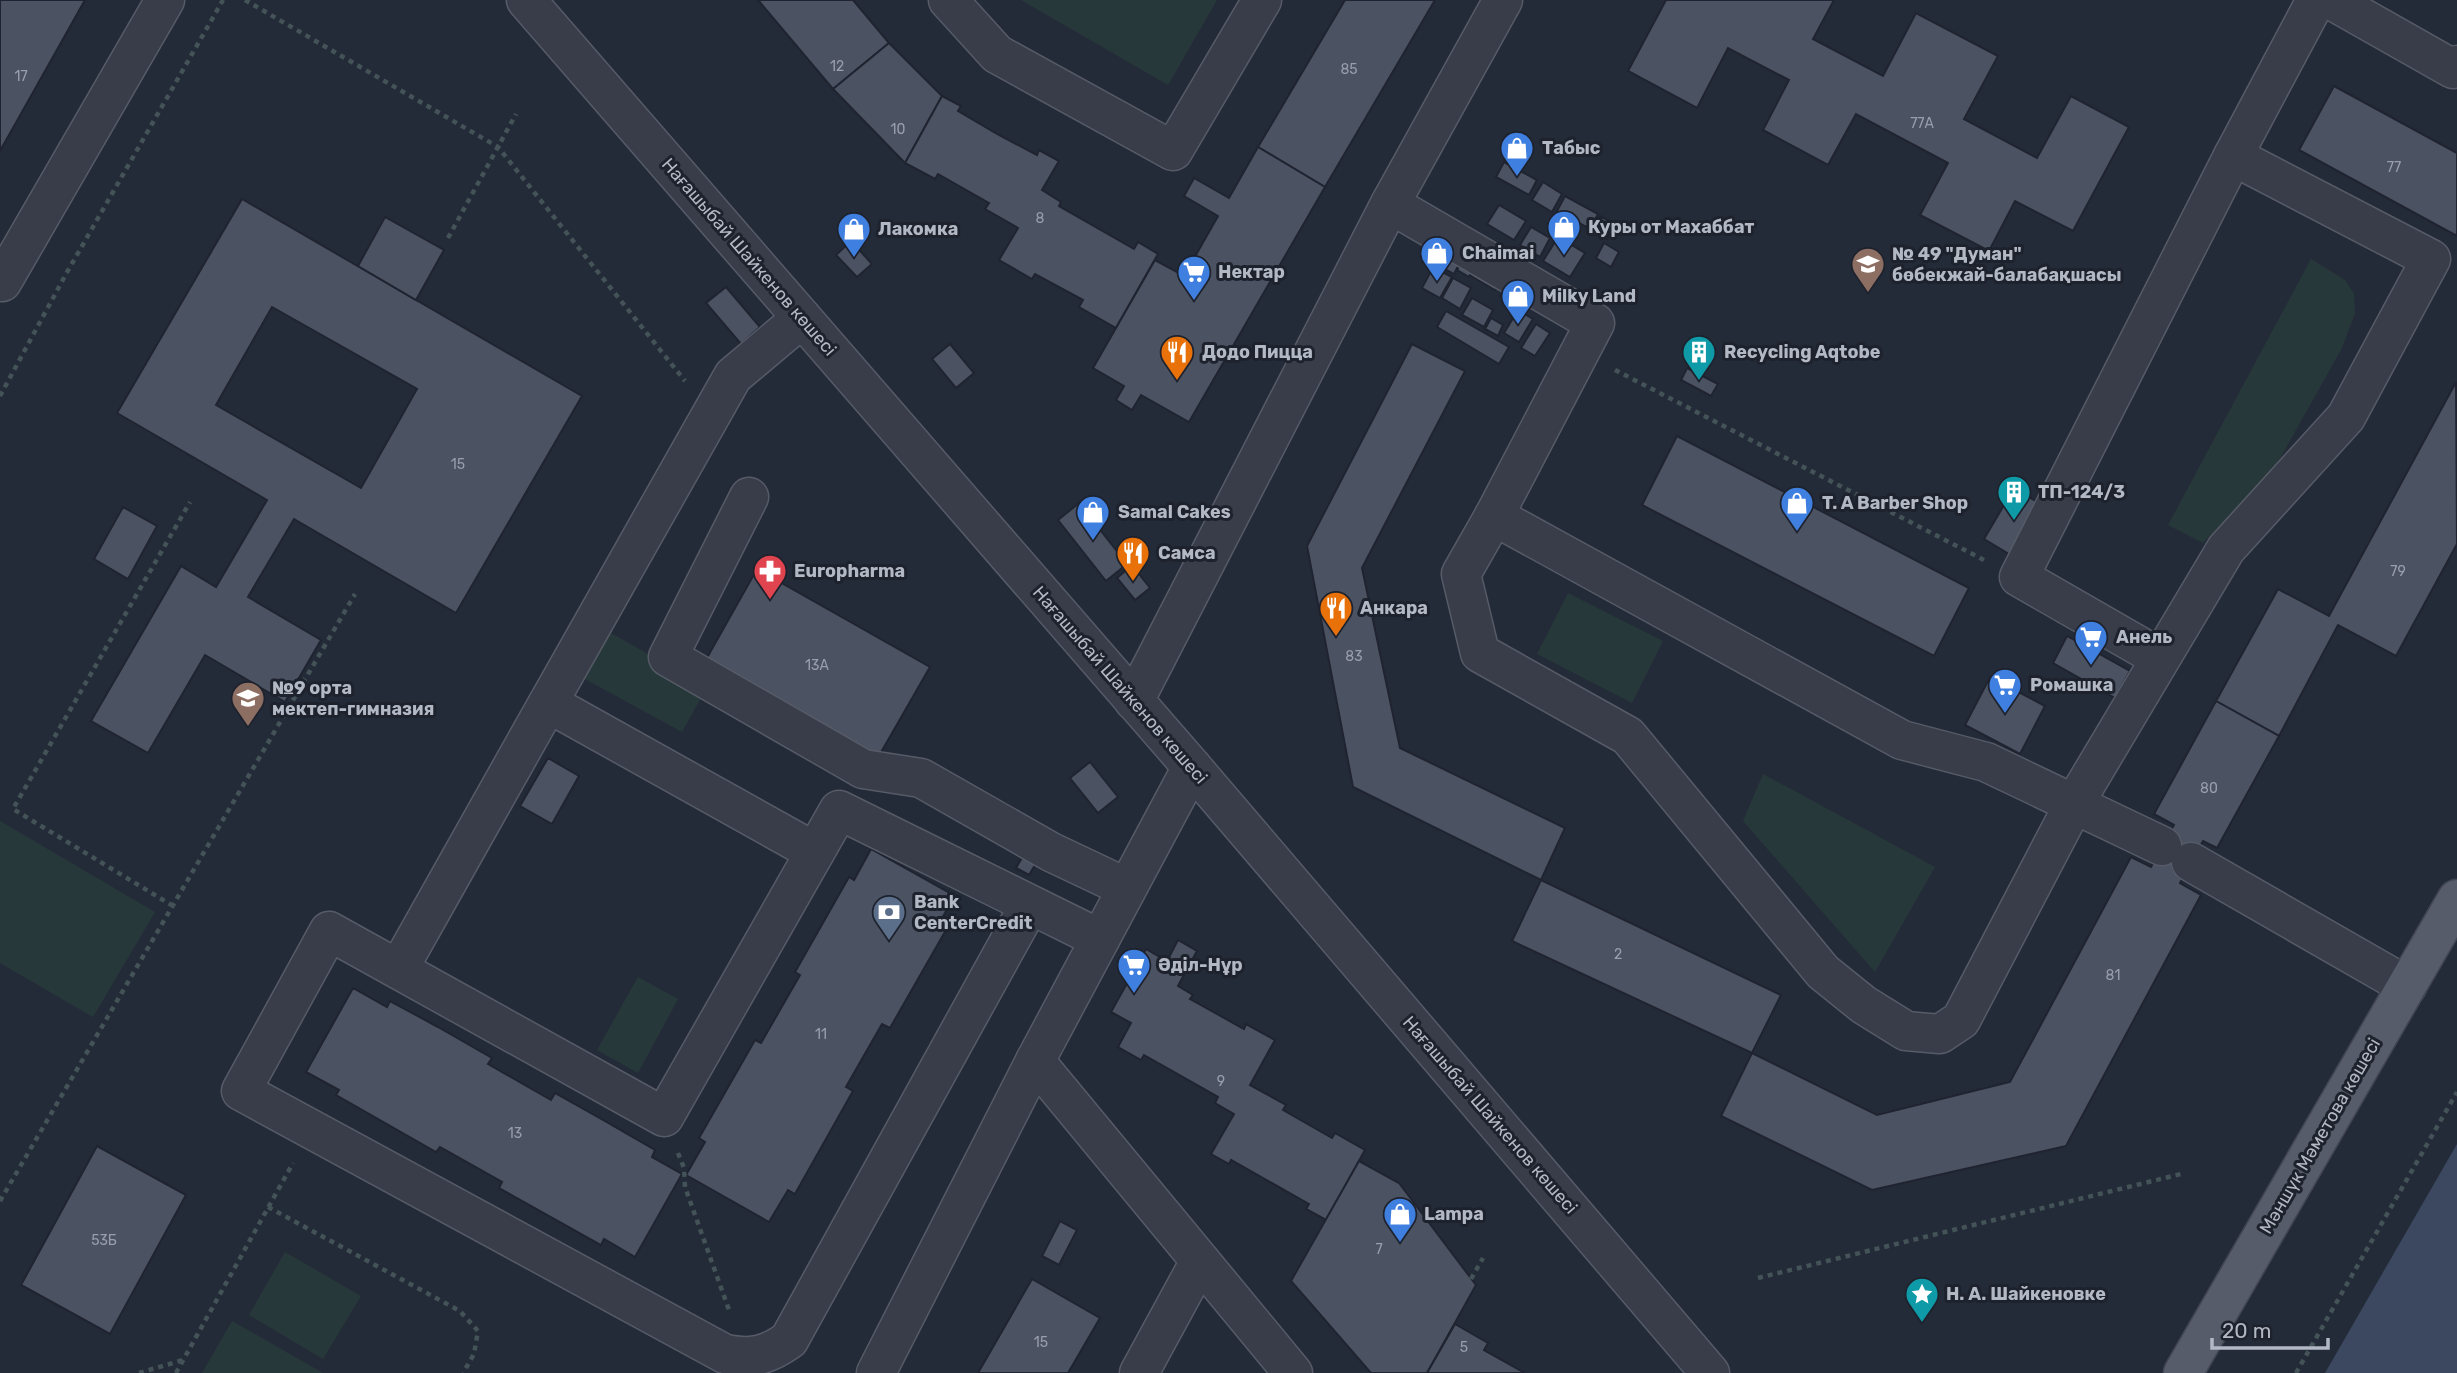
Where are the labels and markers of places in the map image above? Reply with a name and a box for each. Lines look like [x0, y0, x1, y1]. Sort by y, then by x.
shop icon: Табыс [1498, 129, 1536, 178]
place label: Табыс [1542, 137, 1601, 159]
shop icon: Куры от Махаббат [1545, 208, 1583, 257]
shop icon: Лакомка [835, 210, 873, 259]
place label: Куры от Махаббат [1588, 216, 1755, 238]
place label: Лакомка [878, 218, 958, 240]
shop icon: Chaimai [1418, 234, 1456, 283]
place label: Chaimai [1462, 242, 1534, 264]
place label: № 49 "Думан" бөбекжай-балабақшасы [1892, 243, 2121, 286]
school or university icon: № 49 "Думан" бөбекжай-балабақшасы [1849, 245, 1887, 294]
supermarket icon: Нектар [1175, 253, 1213, 302]
place label: Нектар [1218, 261, 1285, 283]
shop icon: Milky Land [1499, 277, 1537, 326]
place label: Milky Land [1542, 285, 1636, 307]
restaurant icon: Додо Пицца [1158, 333, 1196, 382]
building icon: Recycling Aqtobe [1680, 333, 1718, 382]
place label: Додо Пицца [1202, 341, 1313, 363]
place label: Recycling Aqtobe [1724, 341, 1881, 363]
building icon: ТП-124/3 [1995, 473, 2033, 522]
place label: ТП-124/3 [2038, 481, 2125, 503]
shop icon: T. A Barber Shop [1778, 484, 1816, 533]
place label: T. A Barber Shop [1822, 492, 1968, 514]
shop icon: Samal Cakes [1074, 493, 1112, 542]
place label: Samal Cakes [1118, 501, 1231, 523]
restaurant icon: Самса [1114, 534, 1152, 583]
place label: Самса [1158, 542, 1216, 564]
pharmacy icon: Europharma [751, 552, 789, 601]
place label: Europharma [794, 560, 905, 582]
restaurant icon: Анкара [1317, 589, 1355, 638]
place label: Анкара [1360, 597, 1428, 619]
supermarket icon: Анель [2072, 618, 2110, 667]
place label: Анель [2116, 626, 2172, 648]
supermarket icon: Ромашка [1986, 666, 2024, 715]
place label: Ромашка [2030, 674, 2113, 696]
place label: №9 орта мектеп-гимназия [272, 677, 434, 720]
school or university icon: №9 орта мектеп-гимназия [229, 679, 267, 728]
place label: Bank CenterCredit [914, 891, 1032, 934]
bank icon: Bank CenterCredit [870, 893, 908, 942]
supermarket icon: Әділ-Нұр [1115, 946, 1153, 995]
place label: Әділ-Нұр [1158, 954, 1243, 976]
shop icon: Lampa [1381, 1195, 1419, 1244]
place label: Lampa [1424, 1203, 1484, 1225]
place icon: Н. А. Шайкеновке [1903, 1275, 1941, 1324]
place label: Н. А. Шайкеновке [1946, 1283, 2106, 1305]

